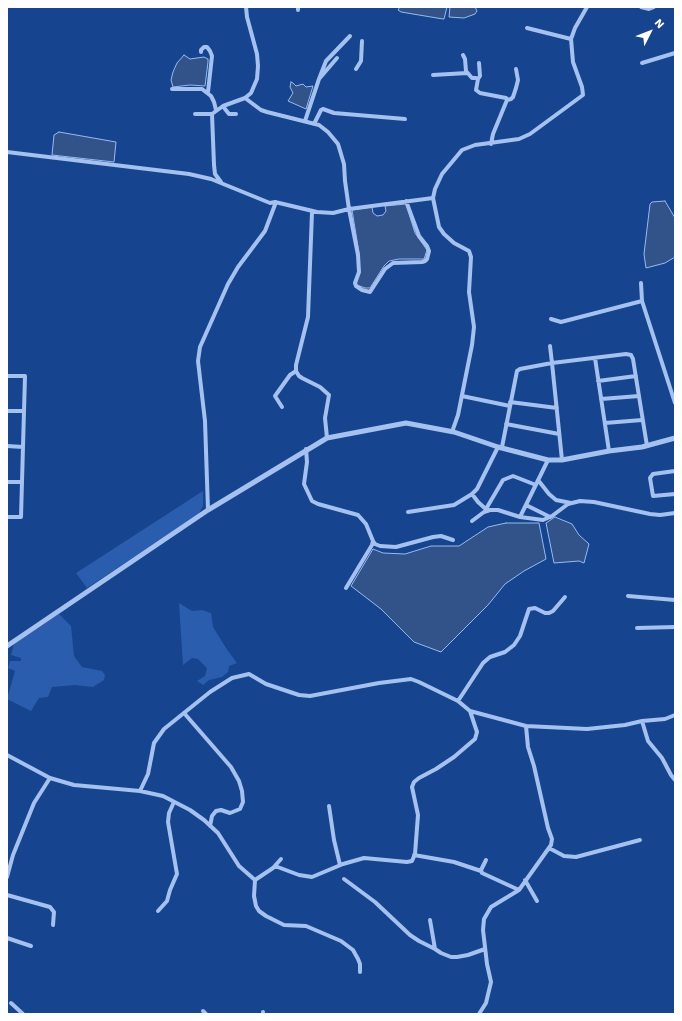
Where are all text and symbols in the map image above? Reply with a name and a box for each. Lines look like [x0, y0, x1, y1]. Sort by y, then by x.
north arrow [630, 12, 670, 52]
text: N [652, 16, 667, 31]

